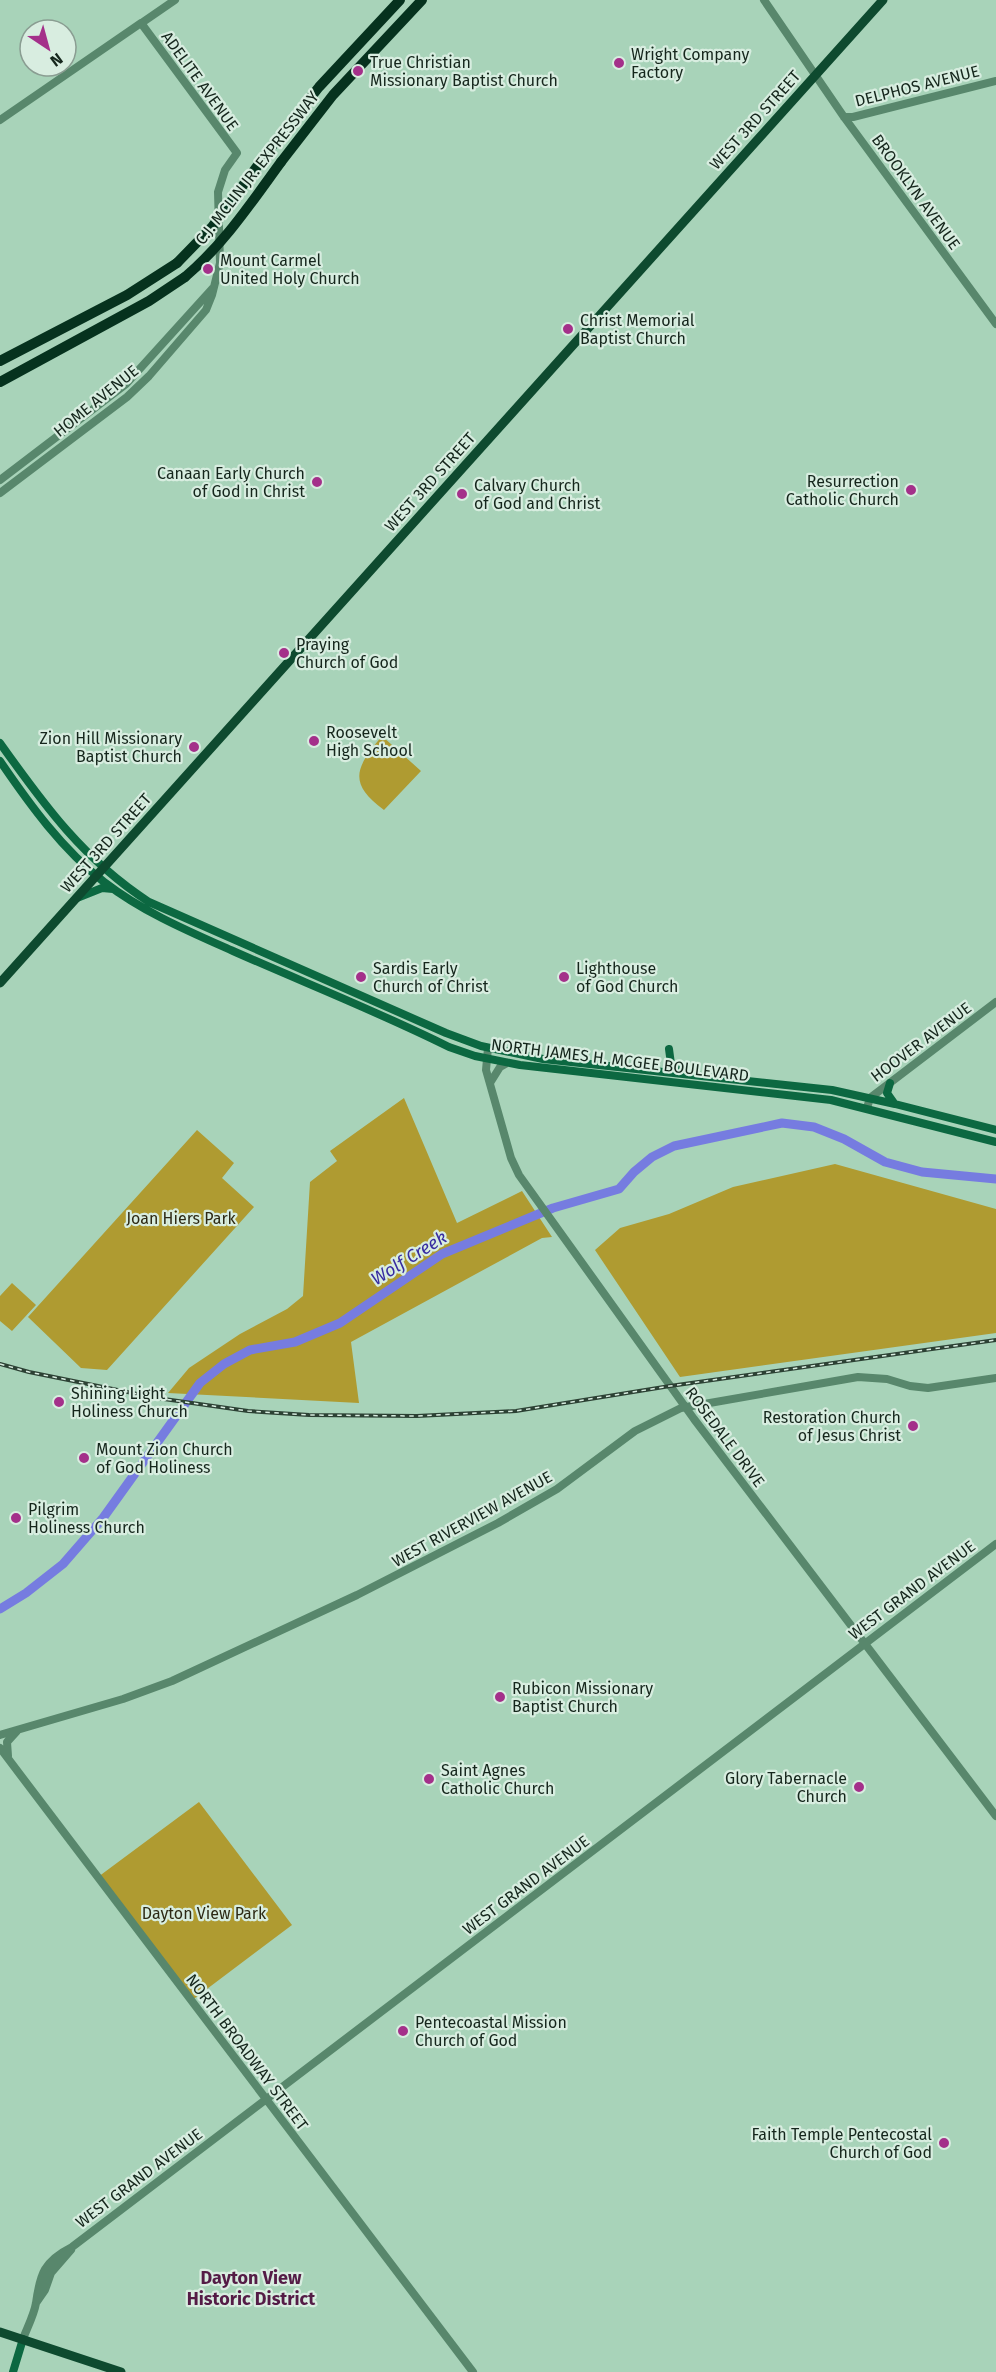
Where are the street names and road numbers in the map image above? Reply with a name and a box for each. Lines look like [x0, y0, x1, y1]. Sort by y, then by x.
street label: ADELITE AVENUE [158, 28, 242, 134]
street label: DELPHOS AVENUE [853, 61, 981, 111]
street label: WEST 3RD STREET [706, 66, 805, 173]
street label: C.J. MCLIN JR. EXPRESSWAY [191, 87, 323, 249]
street label: BROOKLYN AVENUE [868, 131, 964, 253]
street label: HOME AVENUE [50, 361, 142, 441]
street label: WEST 3RD STREET [381, 428, 480, 535]
street label: WEST 3RD STREET [57, 789, 156, 896]
street label: HOOVER AVENUE [867, 998, 975, 1086]
street label: NORTH JAMES H. MCGEE BOULEVARD [490, 1035, 750, 1085]
street label: ROSEDALE DRIVE [681, 1383, 769, 1491]
street label: WEST RIVERVIEW AVENUE [389, 1467, 555, 1571]
street label: WEST GRAND AVENUE [845, 1536, 979, 1644]
street label: WEST GRAND AVENUE [459, 1831, 593, 1939]
street label: NORTH BROADWAY STREET [182, 1970, 312, 2134]
street label: WEST GRAND AVENUE [72, 2124, 206, 2232]

